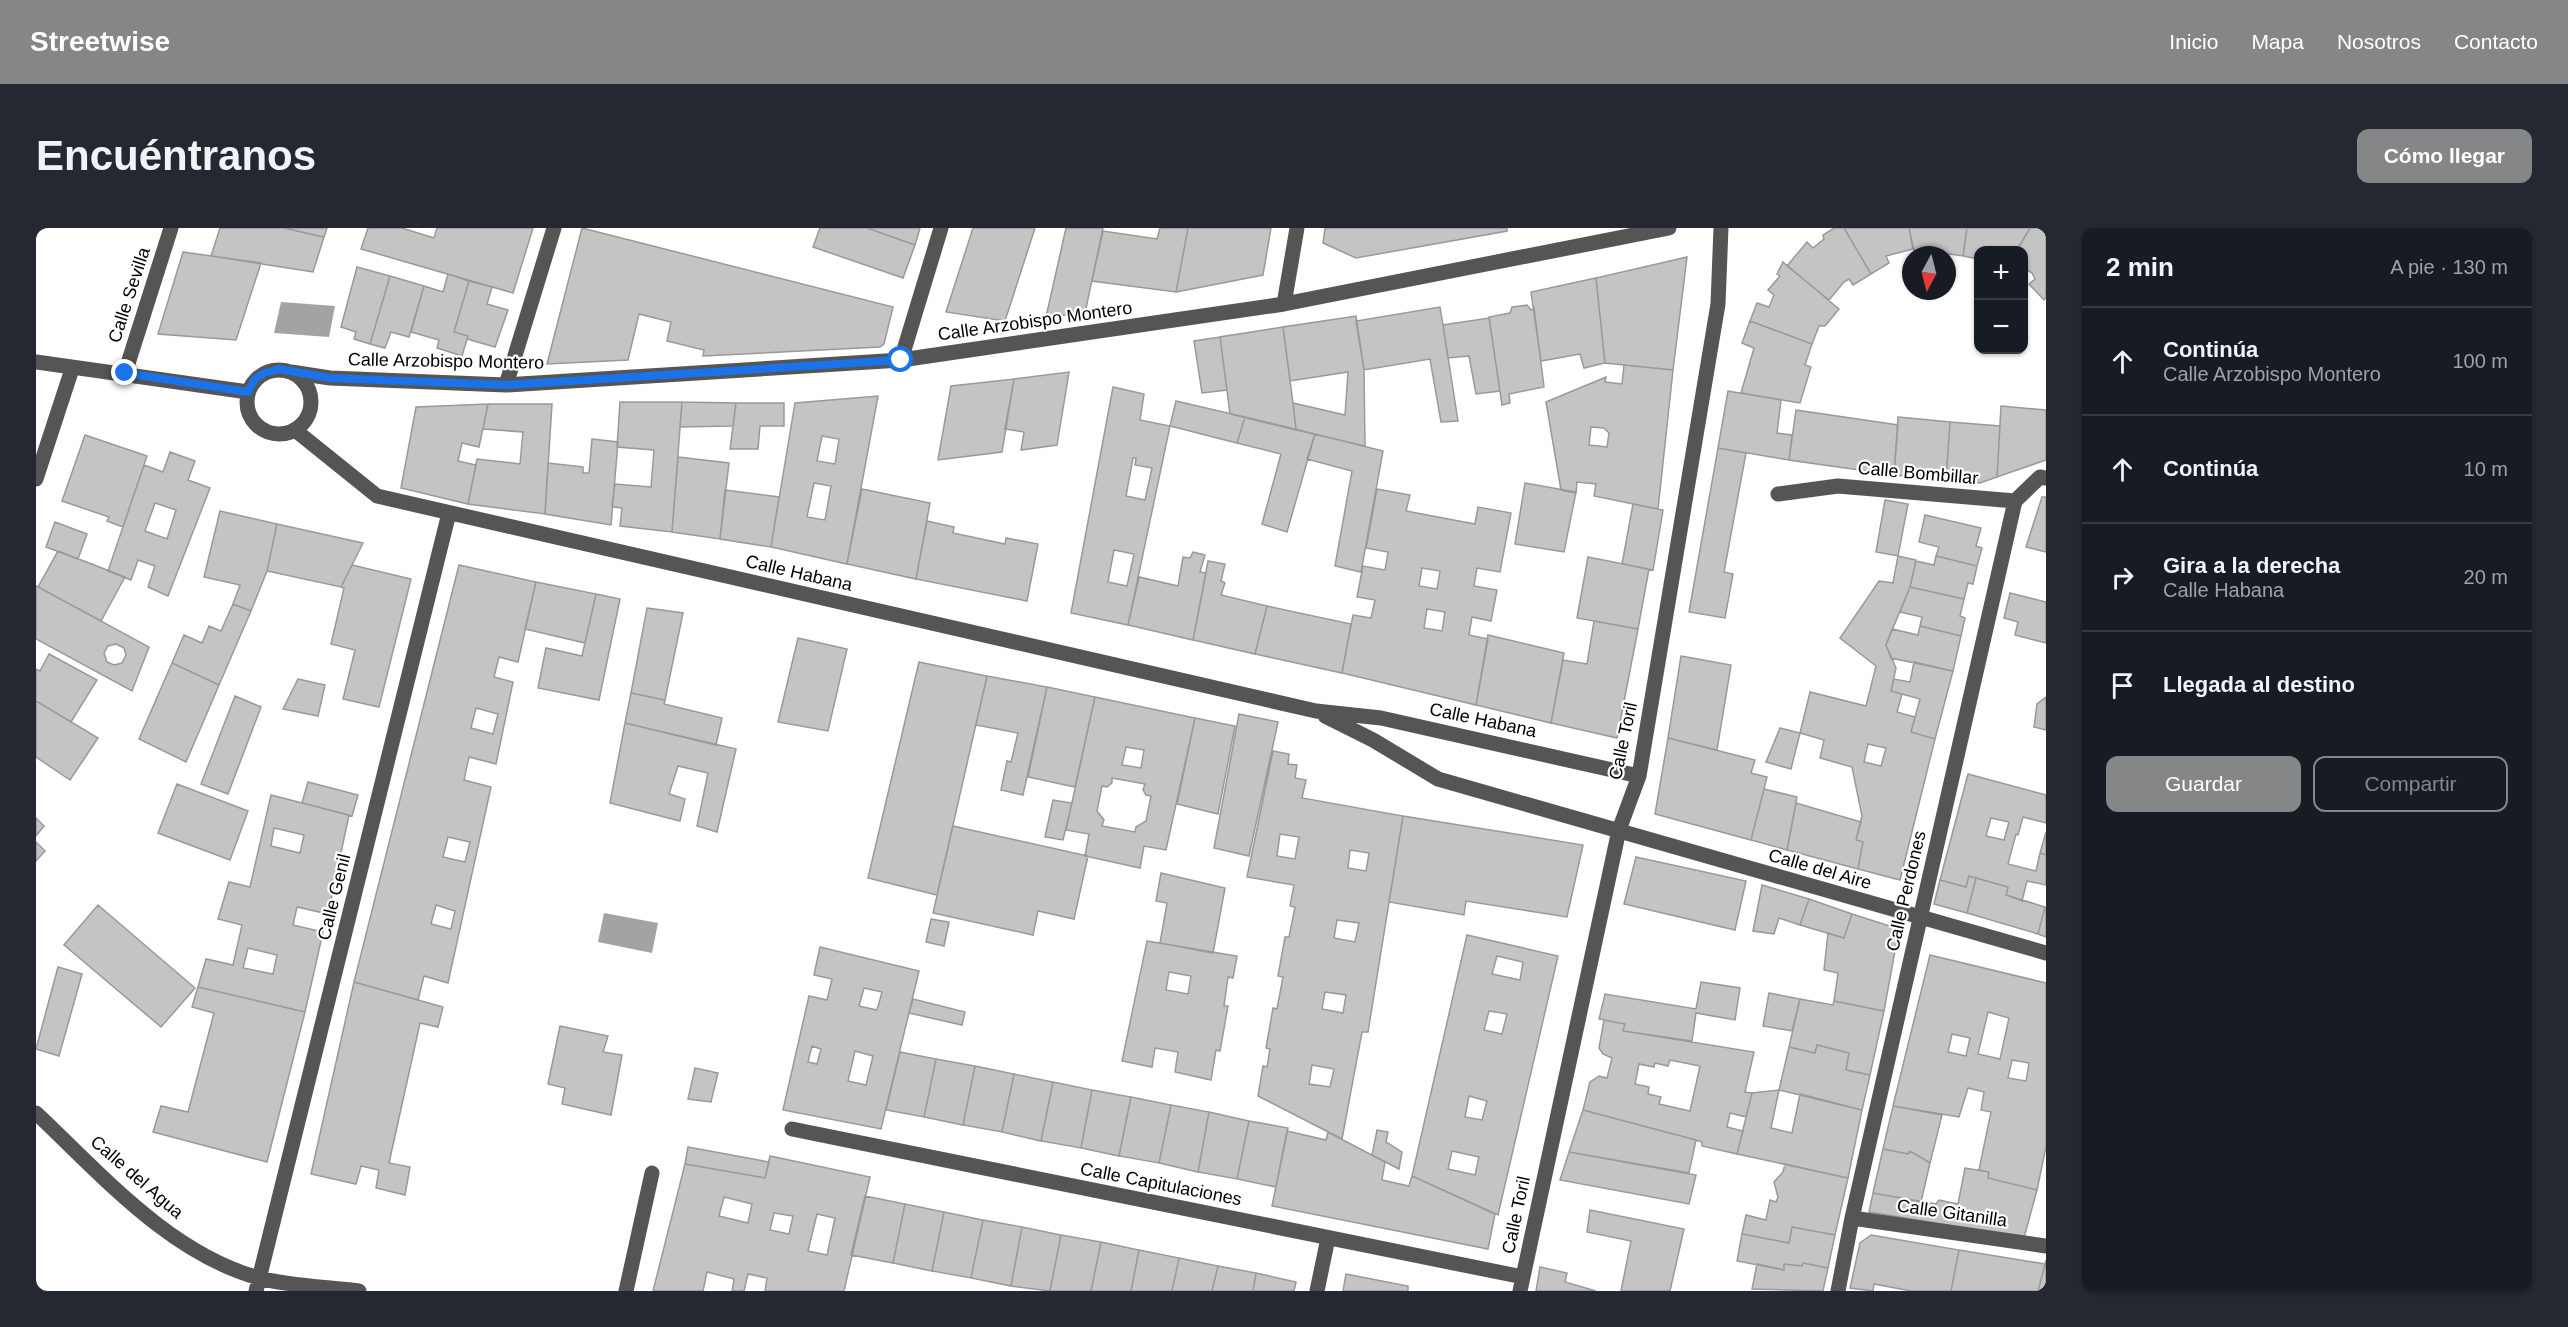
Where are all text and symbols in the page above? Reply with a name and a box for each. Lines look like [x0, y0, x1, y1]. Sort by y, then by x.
text: Streetwise [30, 26, 170, 57]
text: Inicio [2169, 30, 2218, 53]
text: Mapa [2251, 30, 2304, 53]
text: Nosotros [2337, 30, 2421, 53]
text: Contacto [2454, 30, 2538, 53]
button: Cómo llegar [2357, 129, 2532, 183]
text: Encuéntranos [36, 132, 316, 179]
street label: Calle Sevilla [104, 244, 154, 345]
north arrow [1902, 246, 1956, 300]
map controls [1974, 246, 2028, 354]
button: + [1974, 246, 2028, 300]
text: 2 min [2106, 252, 2174, 282]
text: A pie · 130 m [2390, 256, 2508, 278]
street label: Calle Arzobispo Montero [937, 297, 1133, 345]
button: − [1974, 300, 2028, 354]
text: Continúa [2163, 337, 2258, 362]
icon: ahead [2106, 345, 2139, 378]
route start [887, 346, 913, 372]
street label: Calle Arzobispo Montero [348, 349, 544, 373]
text: 100 m [2452, 350, 2508, 372]
route end [111, 359, 137, 385]
text: Calle Arzobispo Montero [2163, 363, 2381, 385]
icon: ahead [2106, 453, 2139, 486]
text: Continúa [2163, 456, 2258, 481]
street label: Calle Bombillar [1857, 458, 1979, 488]
text: 10 m [2464, 458, 2508, 480]
street label: Calle Habana [744, 551, 855, 595]
text: Gira a la derecha [2163, 553, 2340, 578]
icon: right [2106, 561, 2139, 594]
text: 20 m [2464, 566, 2508, 588]
text: Calle Habana [2163, 579, 2284, 601]
icon: arrive [2106, 669, 2139, 702]
text: Llegada al destino [2163, 672, 2355, 697]
street label: Calle Habana [1428, 699, 1539, 741]
street label: Calle Toril [1605, 700, 1641, 782]
button: Guardar [2106, 756, 2301, 812]
button: Compartir [2313, 756, 2508, 812]
street label: Calle Perdones [1882, 829, 1930, 953]
street label: Calle del Aire [1766, 845, 1874, 893]
street label: Calle Genil [314, 852, 354, 942]
street label: Calle del Agua [87, 1131, 188, 1223]
street label: Calle Capitulaciones [1079, 1159, 1243, 1209]
street label: Calle Toril [1498, 1174, 1534, 1256]
street label: Calle Gitanilla [1896, 1195, 2009, 1231]

